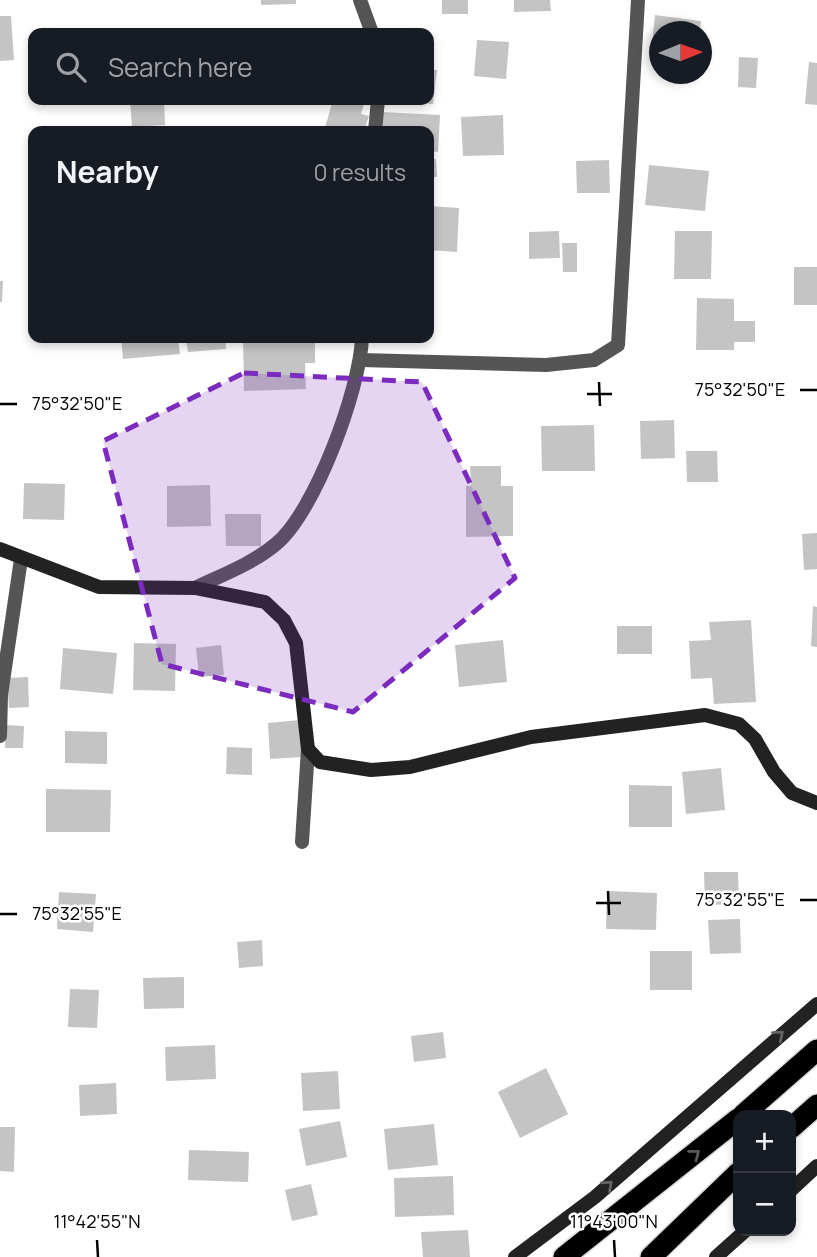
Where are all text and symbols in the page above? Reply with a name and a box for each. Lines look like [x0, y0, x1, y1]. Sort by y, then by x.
north arrow [649, 21, 712, 84]
search box [28, 28, 434, 105]
icon: search [52, 48, 90, 86]
text: Search here [108, 49, 253, 85]
text: Nearby [56, 151, 159, 192]
text: 0 results [313, 156, 406, 188]
text: 75°32'50"E [695, 377, 785, 401]
text: 75°32'50"E [32, 391, 122, 415]
text: 75°32'55"E [695, 887, 785, 911]
text: 75°32'55"E [32, 901, 122, 925]
one-way arrow [771, 1031, 784, 1043]
map controls [733, 1110, 796, 1236]
button: + [733, 1110, 796, 1173]
one-way arrow [687, 1150, 700, 1163]
button: − [733, 1173, 796, 1236]
one-way arrow [600, 1181, 613, 1193]
text: 11°42'55"N [53, 1209, 141, 1233]
text: 11°43'00"N [570, 1209, 658, 1233]

